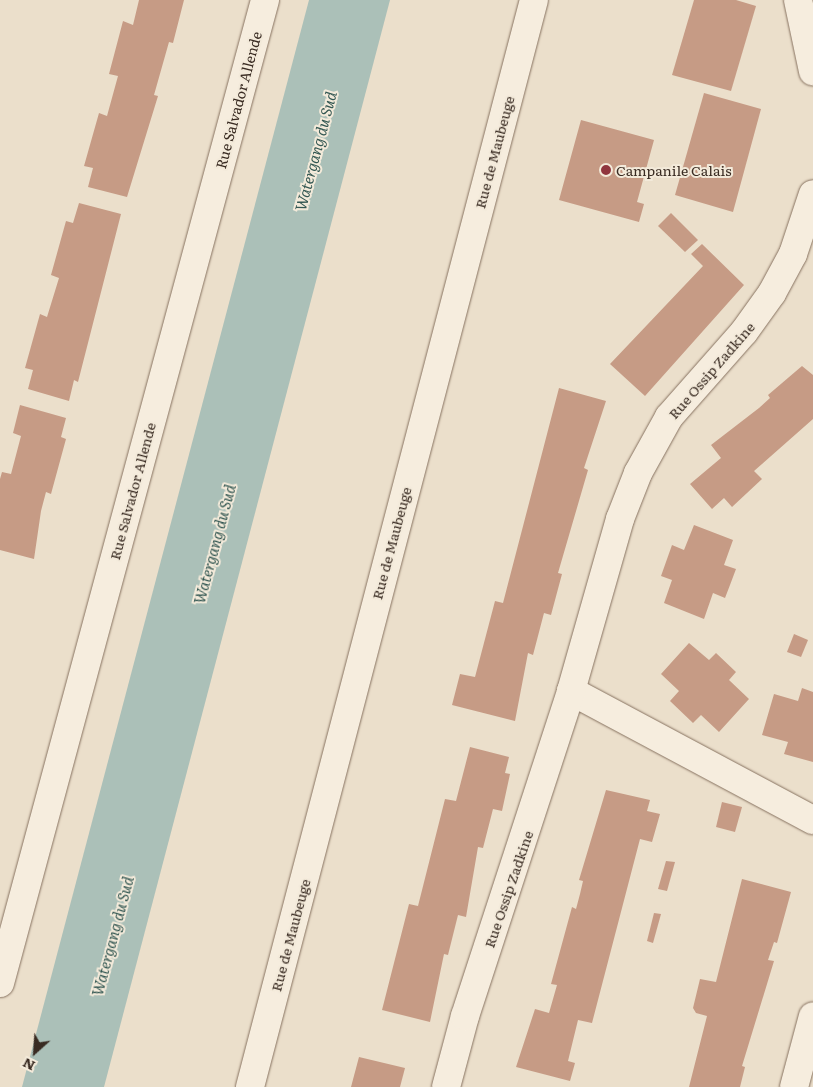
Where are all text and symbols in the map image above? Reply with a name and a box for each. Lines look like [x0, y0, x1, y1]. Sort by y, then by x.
street label: Rue Salvador Allende [212, 30, 264, 170]
water label: Watergang du Sud [290, 89, 340, 213]
street label: Rue de Maubeuge [471, 94, 517, 210]
place label: Campanile Calais [616, 162, 731, 178]
marker: Campanile Calais [600, 164, 612, 176]
street label: Rue Ossip Zadkine [664, 318, 758, 422]
street label: Rue Salvador Allende [106, 421, 158, 561]
water label: Watergang du Sud [189, 482, 239, 606]
street label: Rue de Maubeuge [368, 485, 414, 601]
street label: Rue Ossip Zadkine [480, 828, 536, 950]
water label: Watergang du Sud [87, 874, 137, 998]
street label: Rue de Maubeuge [267, 877, 313, 993]
north arrow [10, 1027, 60, 1077]
text: N [19, 1054, 38, 1077]

